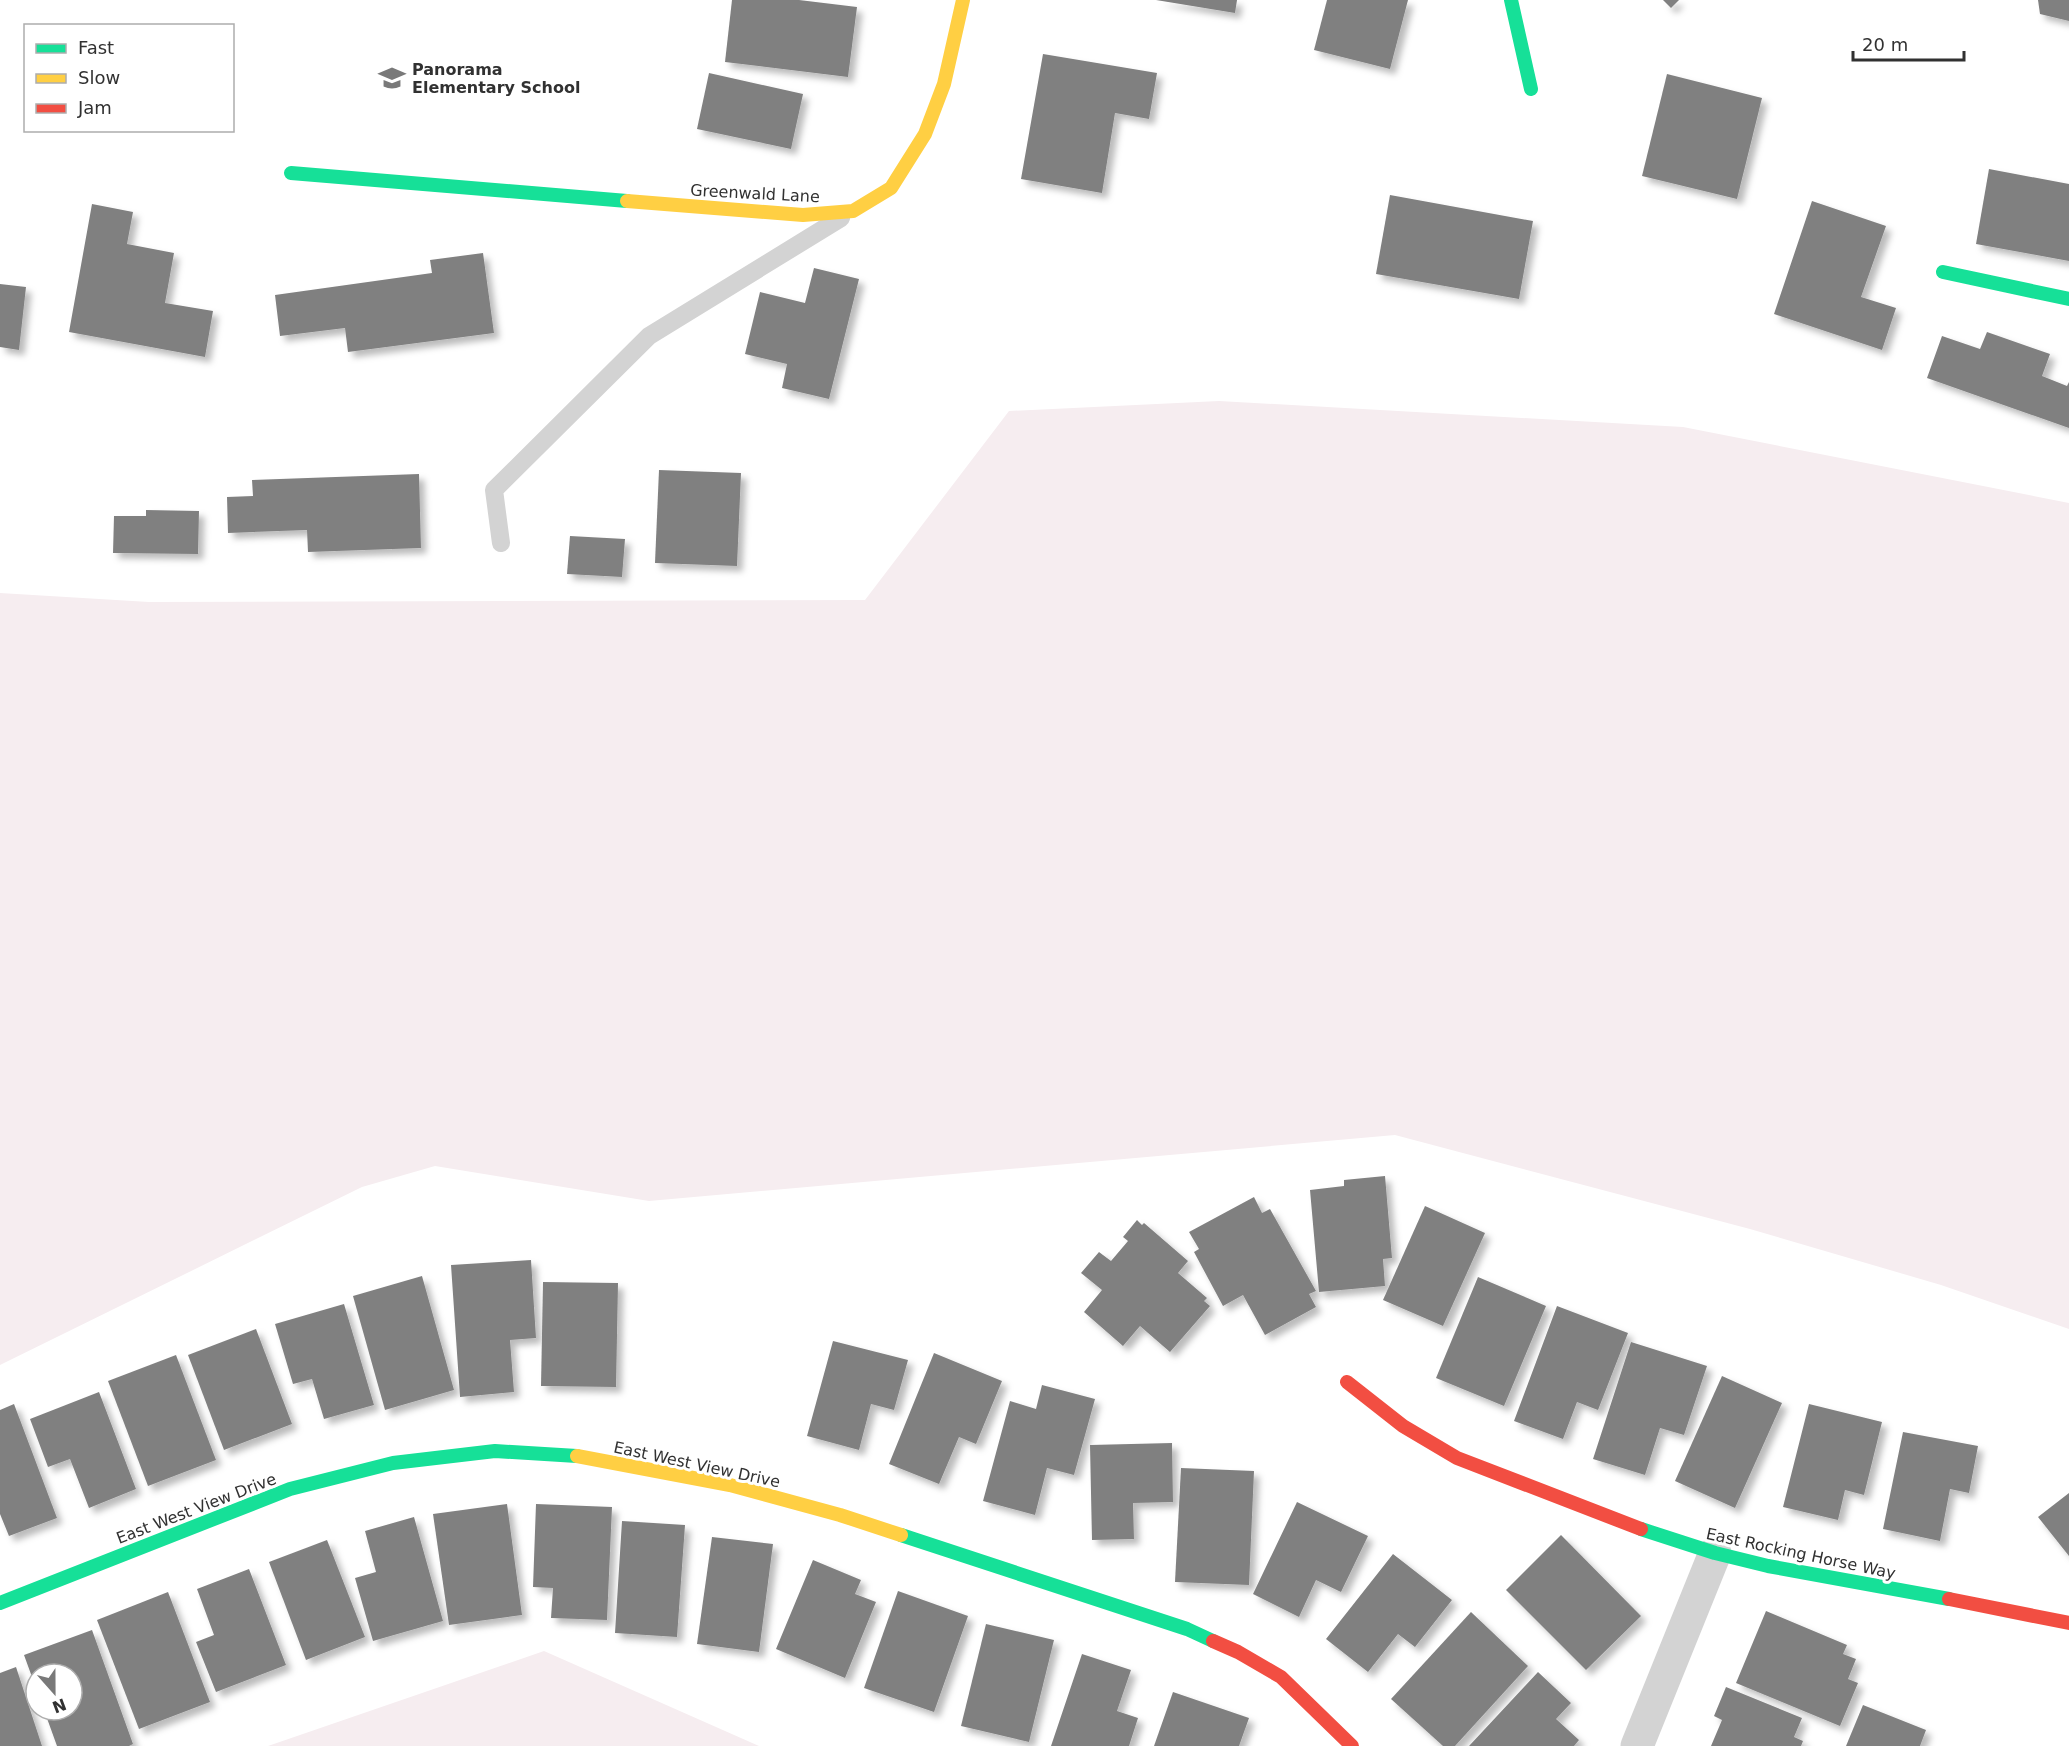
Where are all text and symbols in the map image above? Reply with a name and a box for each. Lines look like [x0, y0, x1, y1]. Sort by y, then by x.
legend [24, 24, 234, 132]
scale bar [1853, 24, 1964, 62]
text: 20 m [1862, 34, 1908, 55]
text: Fast [78, 37, 114, 58]
place label: Panorama Elementary School [412, 60, 580, 97]
school or university icon: Panorama Elementary School [377, 63, 407, 93]
text: Slow [78, 67, 120, 88]
text: Jam [77, 97, 112, 118]
street label: Greenwald Lane [690, 181, 820, 206]
street label: East West View Drive [612, 1438, 782, 1491]
street label: East West View Drive [114, 1469, 279, 1548]
street label: East Rocking Horse Way [1704, 1524, 1897, 1583]
north arrow [24, 1662, 84, 1722]
text: N [50, 1694, 69, 1717]

